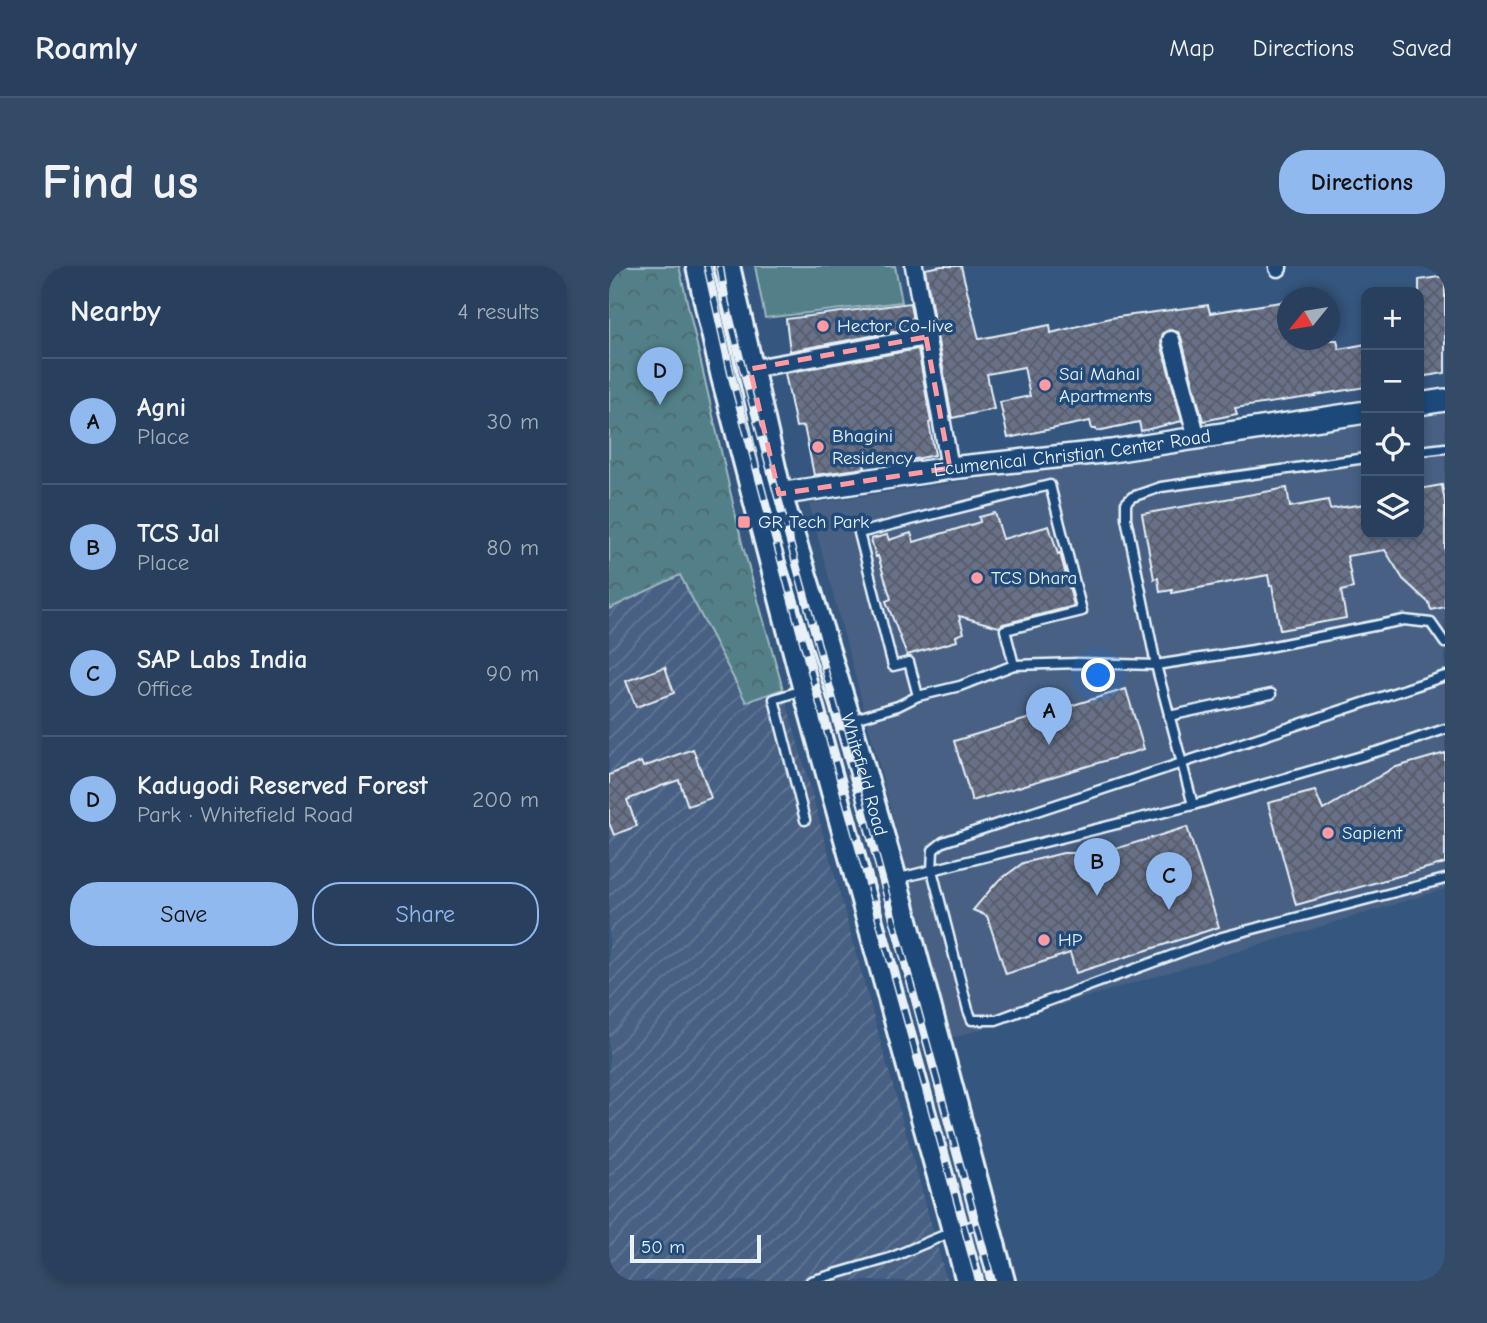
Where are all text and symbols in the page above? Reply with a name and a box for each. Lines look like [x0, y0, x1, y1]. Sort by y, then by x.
text: Roamly [35, 29, 137, 67]
text: Map [1169, 34, 1215, 62]
text: Directions [1253, 34, 1354, 62]
text: Saved [1392, 34, 1452, 62]
button: Directions [1279, 150, 1445, 214]
text: Find us [42, 154, 198, 210]
north arrow [1277, 287, 1340, 350]
map controls [1361, 287, 1424, 539]
button: + [1361, 287, 1424, 350]
text: Nearby [70, 294, 161, 329]
text: 4 results [457, 298, 539, 325]
place label: Hector Co-live [837, 315, 953, 337]
marker: Hector Co-live [815, 318, 831, 334]
pin: D [637, 347, 683, 405]
button: − [1361, 350, 1424, 413]
place label: Sai Mahal Apartments [1059, 363, 1152, 407]
marker: Sai Mahal Apartments [1037, 377, 1053, 393]
text: Agni [137, 393, 186, 423]
text: A [87, 408, 99, 435]
text: 30 m [487, 408, 539, 435]
button: locate [1361, 413, 1424, 476]
text: Place [137, 423, 189, 450]
place label: Bhagini Residency [832, 425, 913, 469]
street label: Ecumenical Christian Center Road [932, 425, 1212, 481]
marker: Bhagini Residency [810, 439, 826, 455]
button: layers [1361, 476, 1424, 539]
place label: GR Tech Park [758, 511, 870, 533]
marker: GR Tech Park [736, 514, 752, 530]
text: TCS Jal [137, 519, 220, 549]
text: B [86, 534, 100, 561]
text: 80 m [486, 534, 539, 561]
text: Place [137, 549, 189, 576]
place label: TCS Dhara [991, 567, 1077, 589]
marker: TCS Dhara [969, 570, 985, 586]
text: SAP Labs India [137, 645, 307, 675]
your location [1081, 658, 1115, 692]
text: C [86, 660, 100, 687]
text: 90 m [486, 660, 539, 687]
text: Office [137, 675, 192, 702]
pin: A [1026, 687, 1072, 745]
street label: Whitefield Road [836, 711, 892, 838]
text: Kadugodi Reserved Forest [137, 771, 428, 801]
text: D [86, 786, 100, 813]
text: 200 m [472, 786, 539, 813]
text: Park · Whitefield Road [137, 801, 353, 828]
place label: Sapient [1342, 822, 1403, 844]
marker: Sapient [1320, 825, 1336, 841]
pin: B [1074, 838, 1120, 896]
pin: C [1146, 852, 1192, 910]
button: Save [70, 882, 298, 946]
button: Share [312, 882, 539, 946]
place label: HP [1058, 929, 1083, 951]
marker: HP [1036, 932, 1052, 948]
scale bar [630, 1232, 761, 1264]
text: 50 m [641, 1236, 685, 1258]

